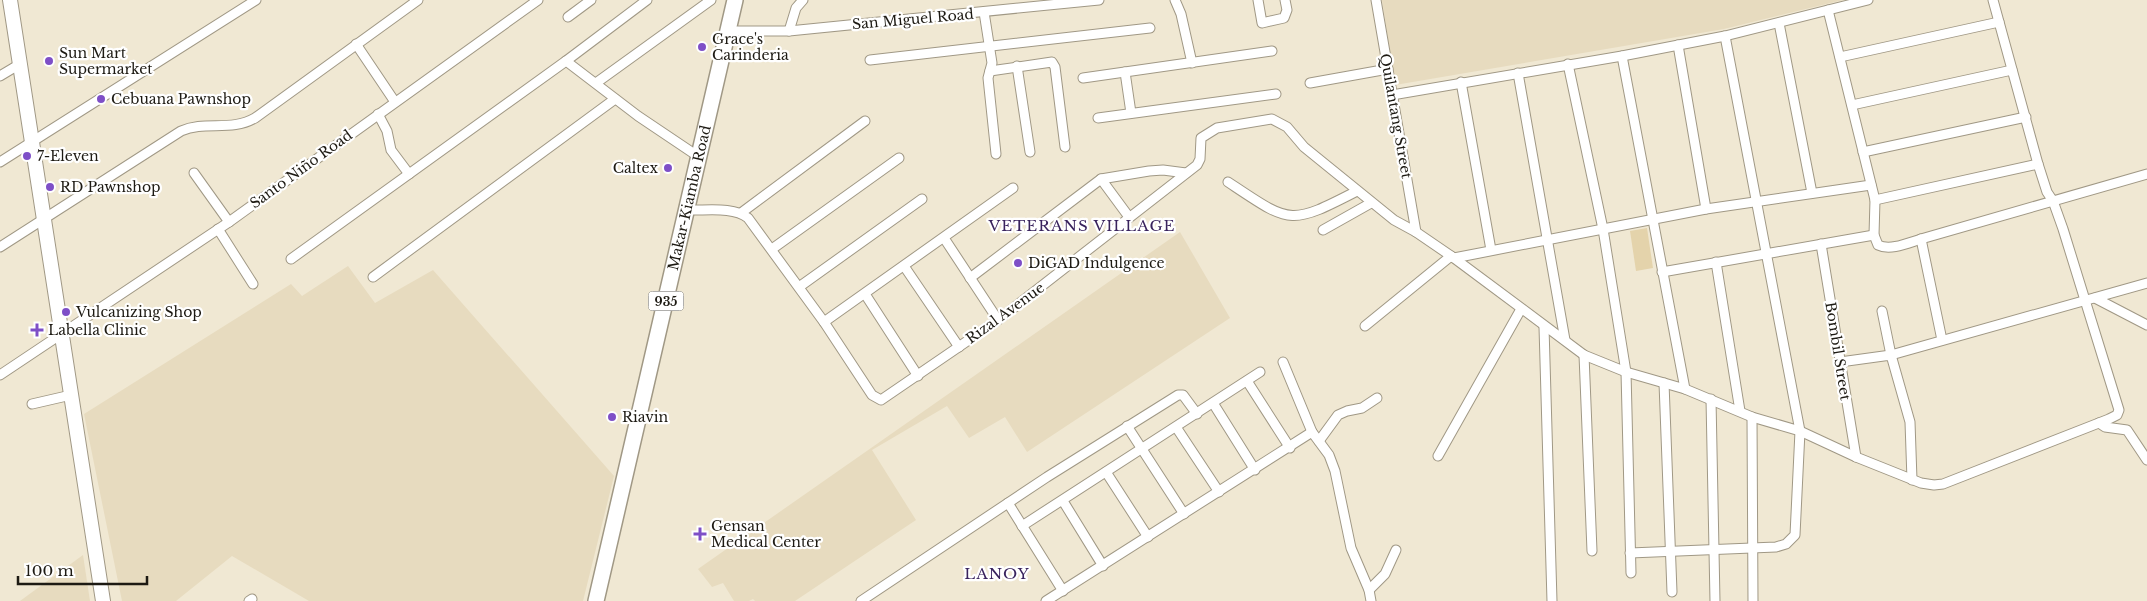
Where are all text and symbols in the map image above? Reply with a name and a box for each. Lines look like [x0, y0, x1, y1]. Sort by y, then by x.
street label: San Miguel Road [851, 5, 975, 33]
place label: Grace's Carinderia [712, 30, 789, 64]
marker: Grace's Carinderia [696, 41, 708, 53]
place label: Sun Mart Supermarket [59, 44, 153, 78]
street label: Quilantang Street [1376, 52, 1416, 181]
marker: Sun Mart Supermarket [43, 55, 55, 67]
place label: Cebuana Pawnshop [111, 90, 251, 108]
marker: Cebuana Pawnshop [95, 93, 107, 105]
street label: Makar-Kiamba Road [664, 123, 715, 272]
street label: Santo Niño Road [246, 125, 356, 212]
place label: 7-Eleven [37, 147, 99, 165]
marker: 7-Eleven [21, 150, 33, 162]
place label: Caltex [613, 159, 658, 177]
marker: Caltex [662, 162, 674, 174]
place label: RD Pawnshop [60, 178, 161, 196]
marker: RD Pawnshop [44, 181, 56, 193]
district label: VETERANS VILLAGE [988, 216, 1175, 235]
place label: DiGAD Indulgence [1028, 254, 1165, 272]
marker: DiGAD Indulgence [1012, 257, 1024, 269]
street label: Rizal Avenue [962, 278, 1048, 348]
road number: 935 [648, 292, 684, 310]
street label: Bombil Street [1821, 300, 1855, 402]
place label: Vulcanizing Shop [75, 303, 202, 321]
marker: Vulcanizing Shop [60, 306, 72, 318]
place label: Labella Clinic [48, 321, 147, 339]
marker: Labella Clinic [30, 323, 44, 337]
place label: Riavin [622, 408, 669, 426]
marker: Riavin [606, 411, 618, 423]
place label: Gensan Medical Center [711, 517, 821, 551]
marker: Gensan Medical Center [693, 527, 707, 541]
scale bar [18, 554, 146, 586]
text: 100 m [25, 561, 74, 580]
district label: LANOY [964, 564, 1030, 583]

